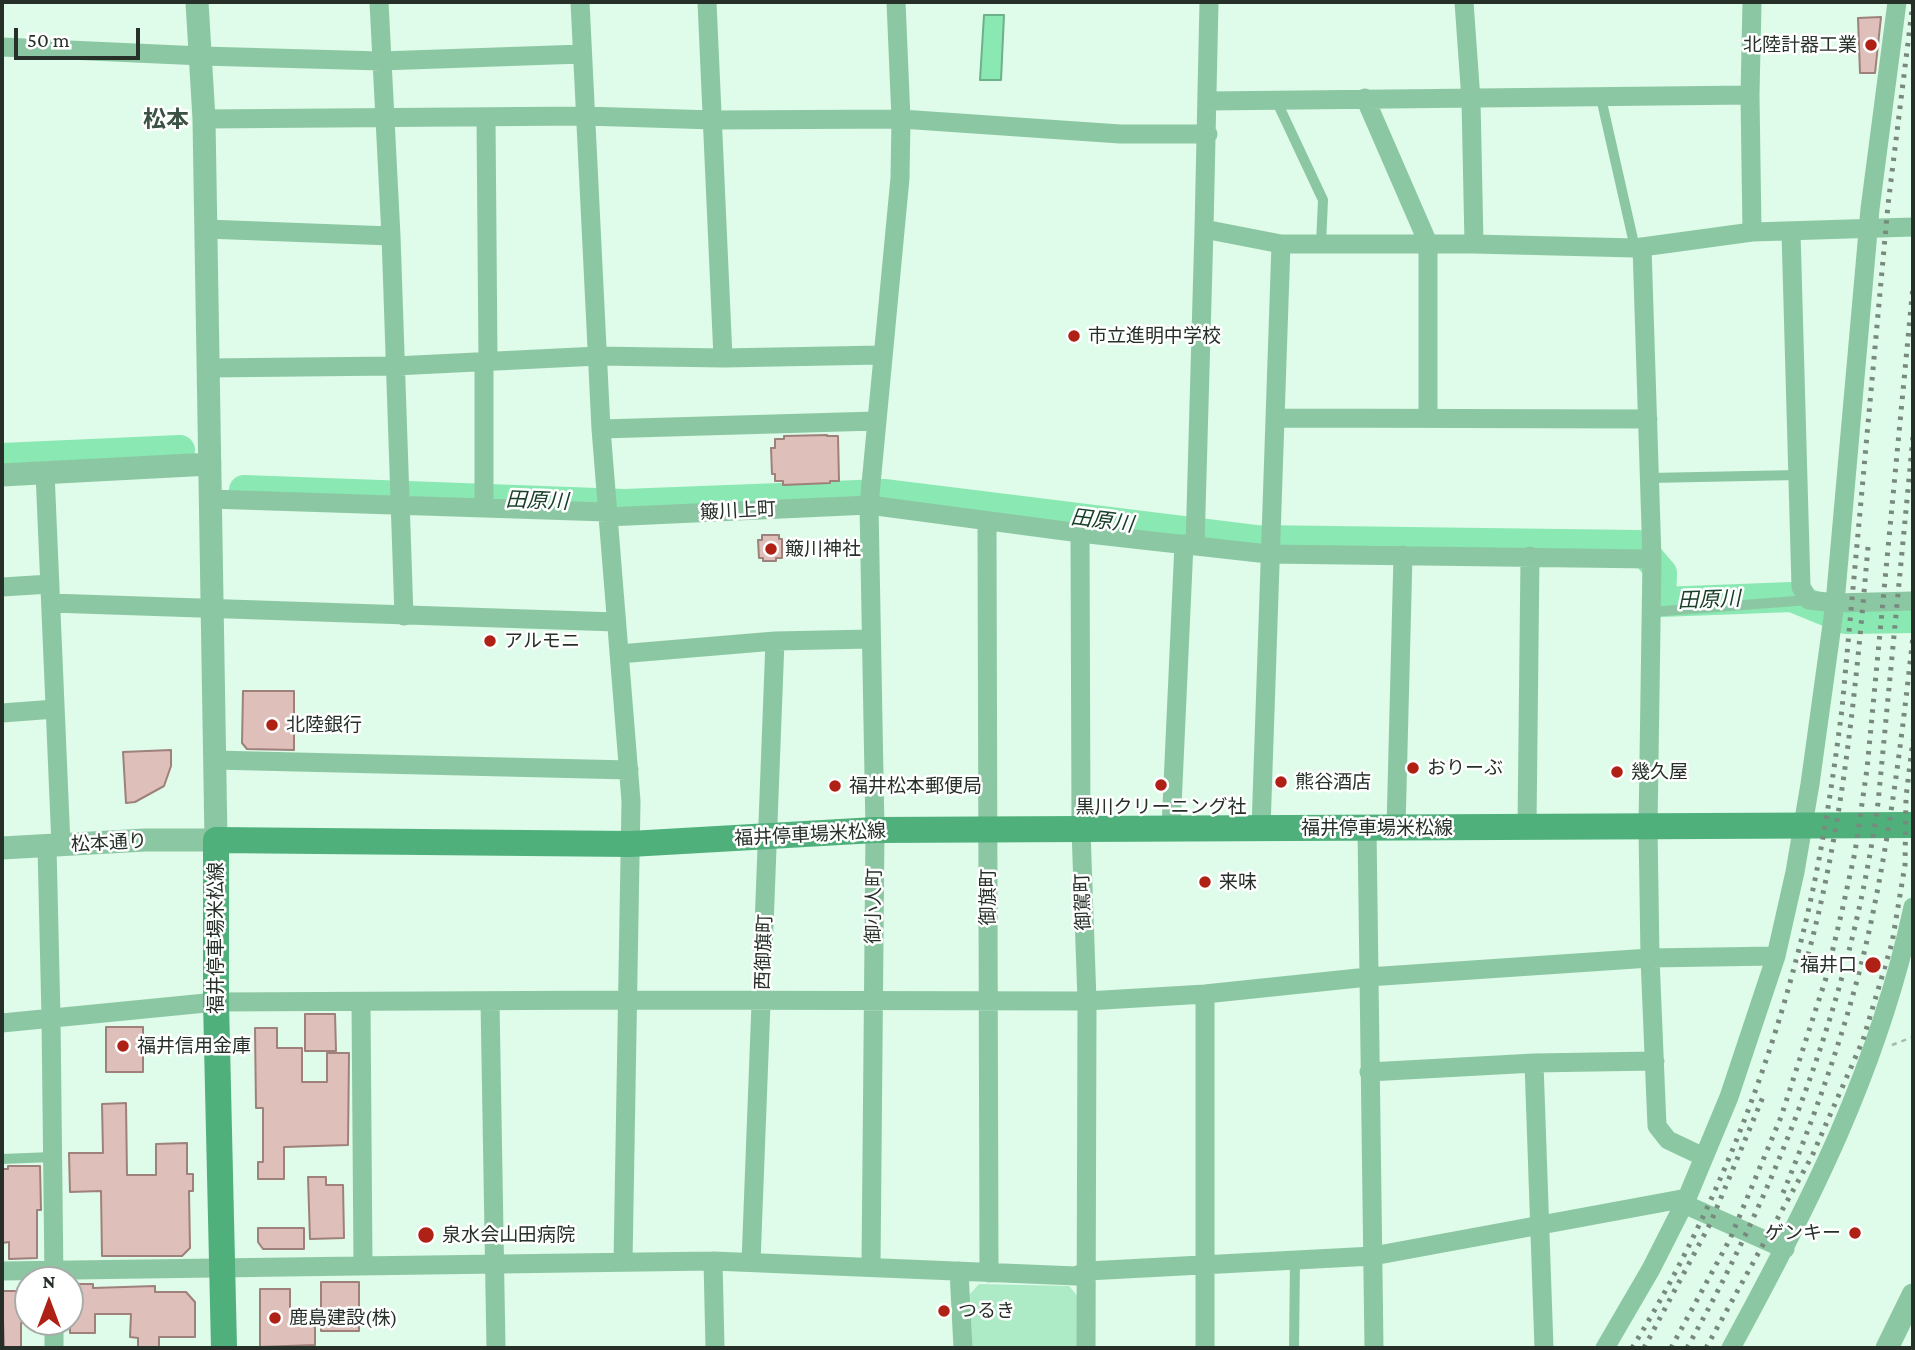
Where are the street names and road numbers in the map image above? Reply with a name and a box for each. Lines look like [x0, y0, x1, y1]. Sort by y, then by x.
street label: 簸川上町 [699, 498, 777, 524]
street label: 福井停車場米松線 [1301, 817, 1453, 839]
street label: 福井停車場米松線 [734, 820, 886, 850]
street label: 松本通り [70, 830, 148, 856]
street label: 福井停車場米松線 [205, 862, 227, 1014]
street label: 御小人町 [862, 868, 886, 944]
street label: 御旗町 [977, 869, 999, 925]
street label: 御駕町 [1071, 873, 1095, 931]
street label: 西御旗町 [751, 914, 777, 990]

